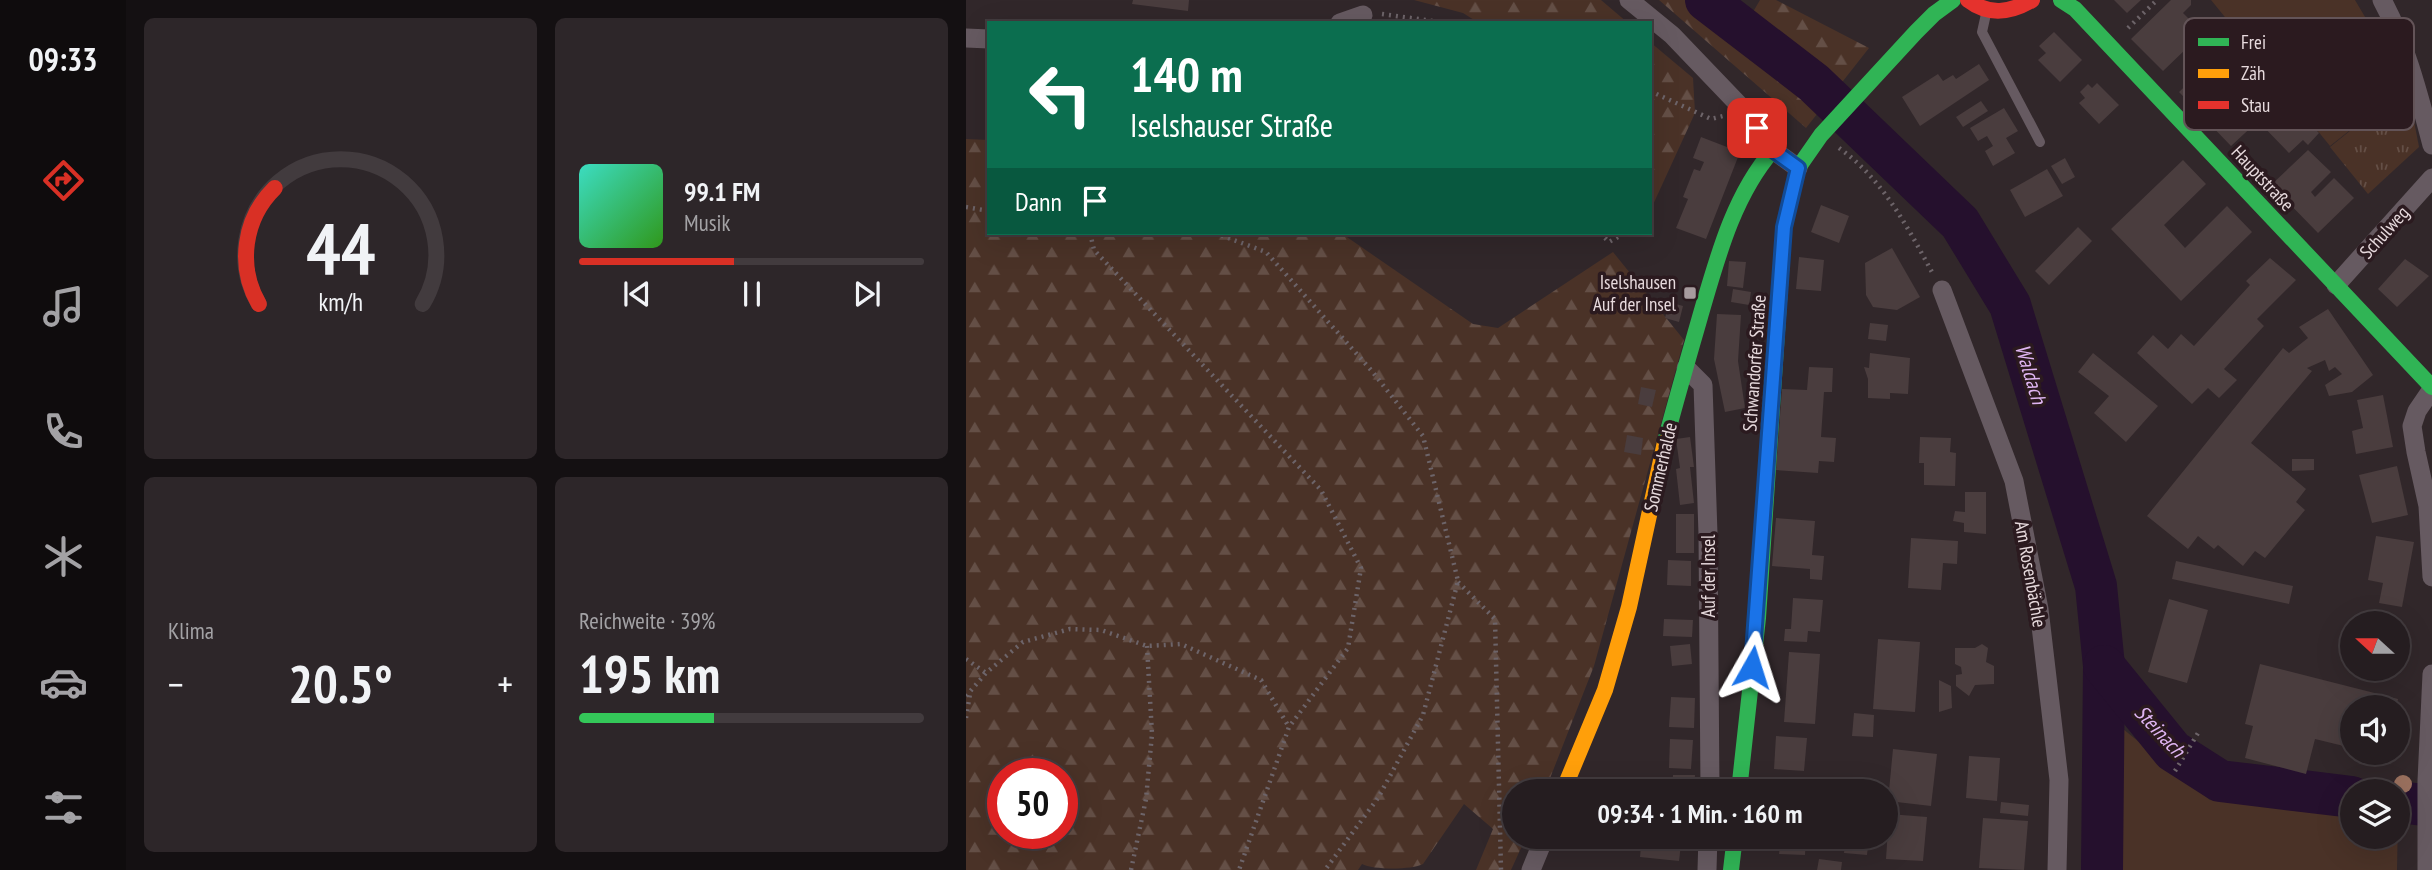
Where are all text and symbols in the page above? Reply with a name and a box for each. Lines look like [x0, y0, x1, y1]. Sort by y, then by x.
legend [2184, 18, 2414, 130]
text: Frei [2241, 30, 2266, 54]
text: 09:33 [28, 38, 98, 80]
text: 140 m [1130, 42, 1243, 106]
icon: left [1015, 49, 1106, 140]
text: Zäh [2241, 61, 2265, 85]
text: Stau [2241, 93, 2270, 117]
pin [1727, 98, 1787, 158]
text: Iselshauser Straße [1130, 104, 1333, 146]
icon: arrive [1738, 109, 1776, 147]
street label: Hauptstraße [2227, 140, 2300, 216]
icon: directions [39, 156, 88, 205]
text: 99.1 FM [684, 175, 760, 208]
icon: arrive [1076, 182, 1114, 220]
text: Dann [1015, 185, 1062, 218]
text: 44 [306, 201, 375, 295]
street label: Schulweg [2354, 201, 2414, 263]
text: Musik [684, 208, 730, 237]
place label: Iselshausen Auf der Insel [1593, 270, 1677, 316]
icon: previous [618, 275, 656, 313]
icon: pause [733, 275, 771, 313]
icon: next [848, 275, 886, 313]
icon: music [39, 282, 88, 331]
marker: Iselshausen Auf der Insel [1682, 285, 1698, 301]
text: km/h [318, 286, 363, 318]
street label: Schwandorfer Straße [1737, 294, 1771, 432]
water label: Waldach [2009, 341, 2053, 409]
icon: phone [39, 407, 88, 456]
street label: Sommerhalde [1638, 420, 1682, 514]
street label: Am Rosenbächle [2010, 519, 2052, 629]
icon: climate [39, 532, 88, 581]
street label: Auf der Insel [1696, 534, 1720, 617]
text: Reichweite · 39% [579, 606, 715, 635]
north arrow [2340, 611, 2410, 681]
map controls [2340, 611, 2410, 849]
text: Klima [168, 616, 214, 645]
position arrow [1715, 630, 1789, 704]
text: 195 km [579, 640, 720, 707]
text: 20.5° [288, 650, 393, 717]
icon: car [39, 658, 88, 707]
text: − [168, 659, 184, 708]
text: + [497, 659, 513, 708]
button: sound [2340, 695, 2410, 765]
water label: Steinach [2129, 699, 2192, 764]
speed limit sign: 50 [987, 758, 1078, 849]
button: layers [2340, 779, 2410, 849]
icon: filters [39, 783, 88, 832]
text: 09:34 · 1 Min. · 160 m [1598, 797, 1802, 830]

